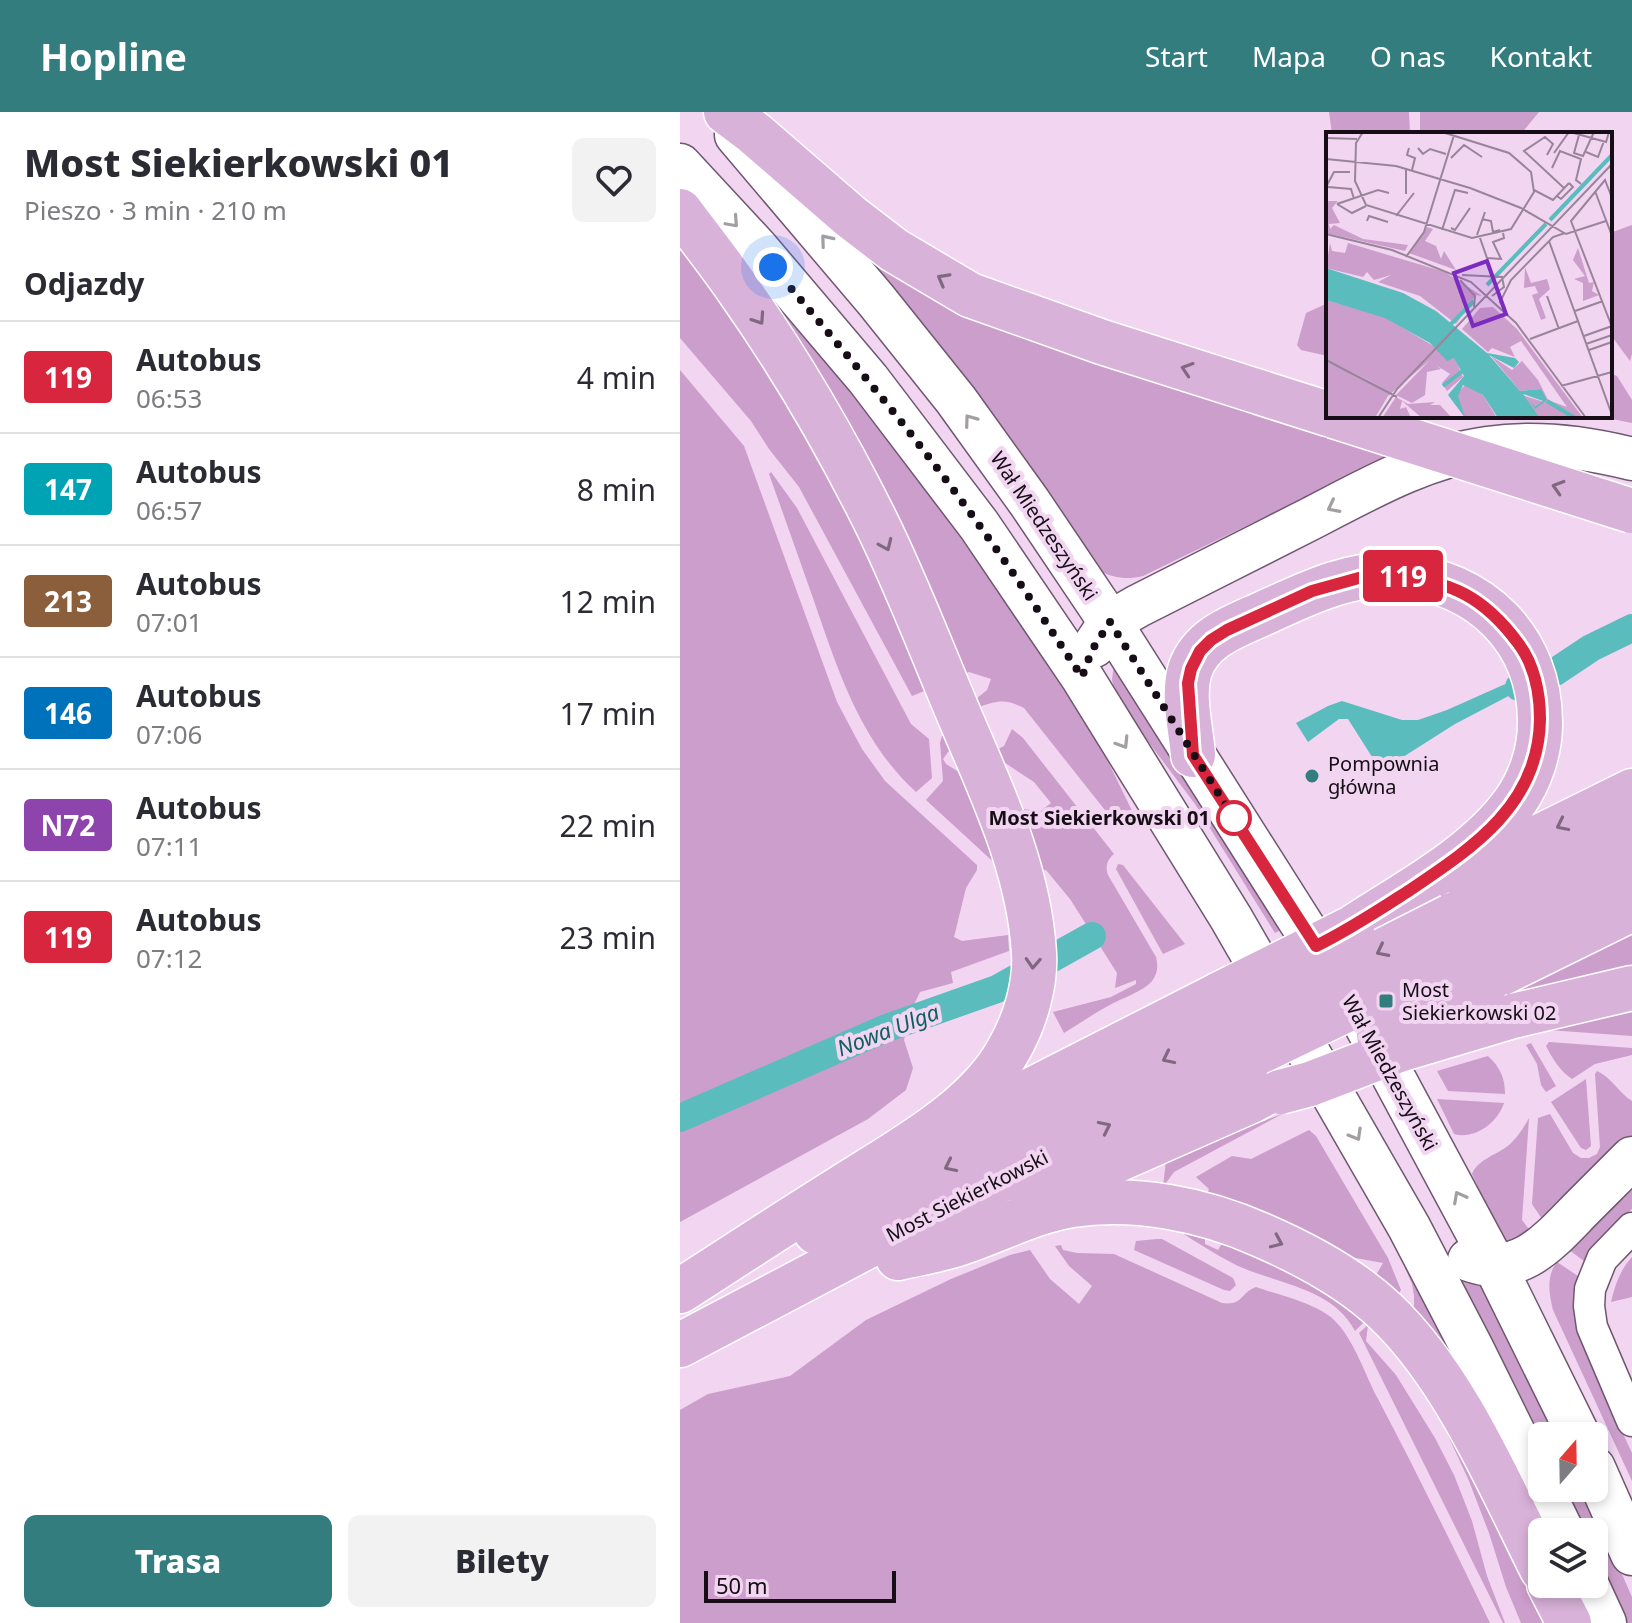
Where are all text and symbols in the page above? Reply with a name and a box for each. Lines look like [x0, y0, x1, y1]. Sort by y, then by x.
text: Hopline [40, 30, 187, 82]
text: Start [1145, 37, 1208, 75]
text: Mapa [1252, 37, 1326, 75]
text: O nas [1370, 37, 1446, 75]
text: Kontakt [1490, 37, 1592, 75]
inset map [1326, 132, 1612, 418]
text: Most Siekierkowski 01 [24, 136, 453, 188]
button: heart [572, 138, 656, 222]
text: Pieszo · 3 min · 210 m [24, 192, 287, 228]
one-way arrow [724, 212, 738, 227]
one-way arrow [821, 235, 836, 249]
your location [753, 247, 793, 287]
text: Odjazdy [24, 263, 144, 304]
one-way arrow [937, 273, 952, 289]
one-way arrow [749, 311, 764, 325]
text: Autobus [136, 339, 262, 380]
text: 4 min [577, 357, 656, 398]
text: 119 [44, 358, 92, 396]
one-way arrow [1180, 362, 1194, 378]
text: 06:53 [136, 380, 202, 416]
one-way arrow [965, 414, 980, 429]
street label: Wał Miedzeszyński [984, 446, 1104, 606]
text: Autobus [136, 451, 262, 492]
text: 8 min [577, 469, 656, 510]
text: 147 [44, 470, 92, 508]
one-way arrow [1551, 480, 1565, 496]
text: 06:57 [136, 492, 202, 528]
one-way arrow [1327, 497, 1342, 513]
one-way arrow [877, 537, 893, 552]
line badge: 119 [1357, 550, 1449, 602]
text: 119 [1379, 557, 1427, 595]
text: Autobus [136, 563, 262, 604]
text: 12 min [560, 581, 656, 622]
text: 213 [44, 582, 92, 620]
text: 07:01 [136, 604, 202, 640]
text: Autobus [136, 675, 262, 716]
text: 17 min [560, 693, 656, 734]
text: 146 [44, 694, 92, 732]
text: 07:06 [136, 716, 202, 752]
one-way arrow [1113, 734, 1128, 749]
place label: Pompownia główna [1328, 750, 1439, 800]
marker: Pompownia główna [1303, 767, 1321, 785]
text: Autobus [136, 787, 262, 828]
marker: Most Siekierkowski 01 [1217, 801, 1251, 835]
place label: Most Siekierkowski 01 [988, 804, 1210, 831]
text: 22 min [560, 805, 656, 846]
text: N72 [41, 806, 95, 844]
one-way arrow [1556, 816, 1571, 831]
text: 07:11 [136, 828, 202, 864]
text: Autobus [136, 899, 262, 940]
text: 23 min [560, 917, 656, 958]
text: 119 [44, 918, 92, 956]
text: 07:12 [136, 940, 202, 976]
one-way arrow [1375, 941, 1390, 957]
one-way arrow [1025, 957, 1042, 970]
place label: Most Siekierkowski 02 [1402, 976, 1556, 1026]
street label: Wał Miedzeszyński [1336, 990, 1444, 1156]
marker: Most Siekierkowski 02 [1377, 992, 1395, 1010]
water label: Nowa Ulga [832, 996, 944, 1062]
one-way arrow [1162, 1048, 1177, 1064]
one-way arrow [1097, 1122, 1112, 1137]
one-way arrow [1346, 1126, 1362, 1141]
street label: Most Siekierkowski [881, 1143, 1052, 1248]
one-way arrow [944, 1156, 959, 1171]
one-way arrow [1453, 1191, 1468, 1206]
one-way arrow [1269, 1232, 1283, 1248]
north arrow [1528, 1422, 1608, 1502]
map controls [1528, 1422, 1608, 1598]
button: Trasa [24, 1515, 332, 1607]
button: Bilety [348, 1515, 656, 1607]
button: layers [1528, 1518, 1608, 1598]
scale bar [704, 1567, 896, 1603]
text: 50 m [716, 1570, 767, 1600]

